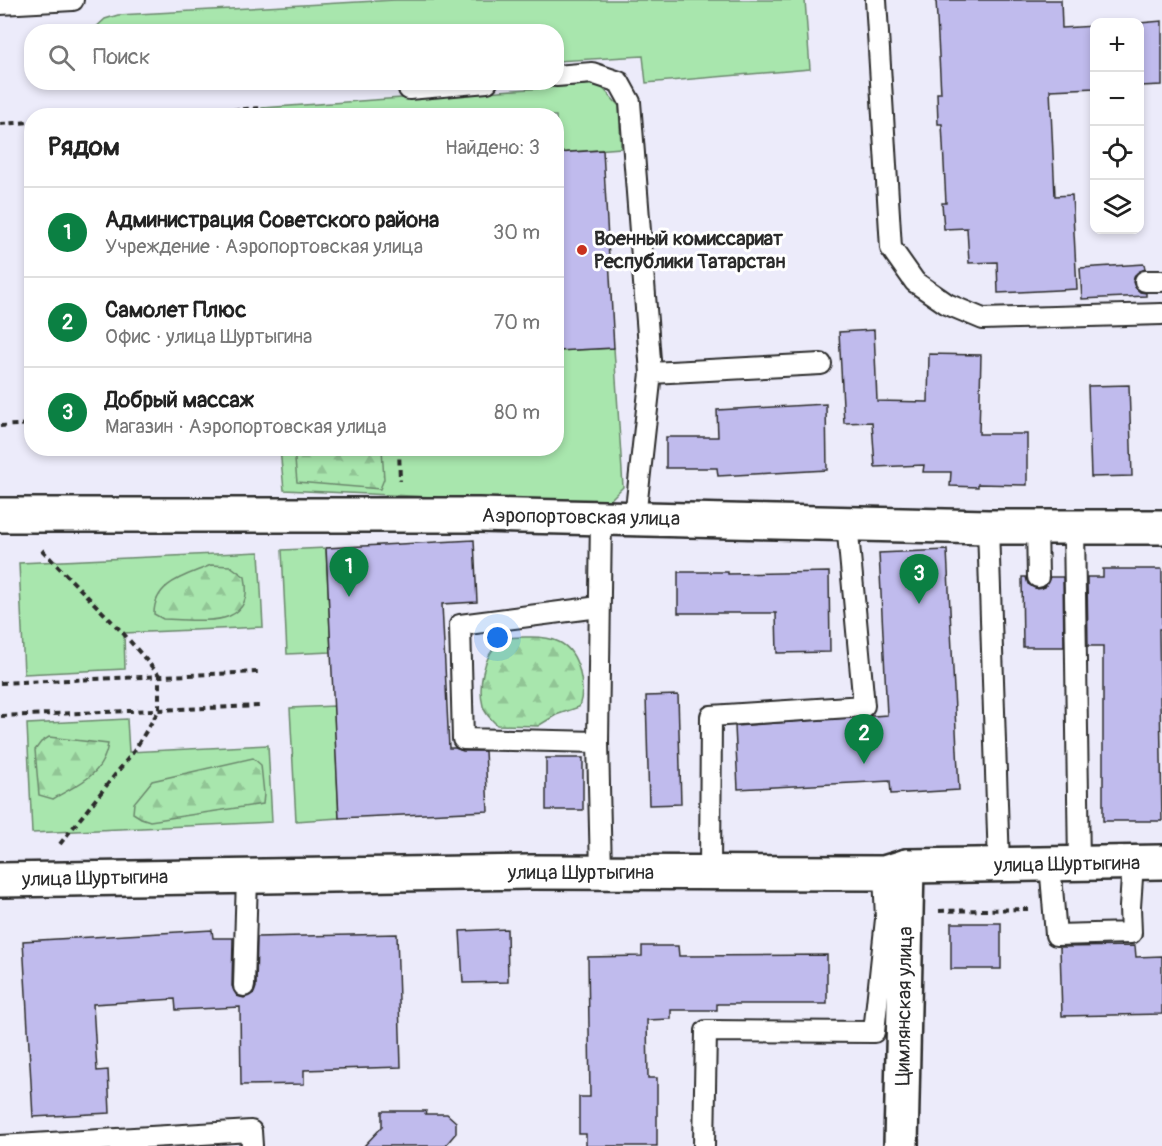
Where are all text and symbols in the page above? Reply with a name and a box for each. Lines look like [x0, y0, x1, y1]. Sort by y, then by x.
map controls [1090, 18, 1144, 234]
button: + [1090, 18, 1144, 72]
search box [24, 24, 564, 90]
icon: search [45, 41, 78, 74]
text: Поиск [93, 43, 150, 71]
button: − [1090, 72, 1144, 126]
button: locate [1090, 126, 1144, 180]
text: Рядом [48, 131, 120, 163]
text: Найдено: 3 [445, 135, 540, 160]
button: layers [1090, 180, 1144, 234]
text: Администрация Советского района [105, 206, 439, 234]
text: 1 [64, 220, 71, 245]
text: 30 m [493, 220, 540, 245]
place label: Военный комиссариат Республики Татарстан [594, 226, 785, 274]
text: Учреждение · Аэропортовская улица [105, 234, 423, 259]
marker: Военный комиссариат Республики Татарстан [575, 243, 589, 257]
text: Самолет Плюс [105, 296, 246, 324]
text: 2 [62, 310, 73, 335]
text: 70 m [494, 310, 540, 335]
text: Офис · улица Шуртыгина [105, 324, 312, 349]
text: Добрый массаж [105, 386, 254, 414]
text: 3 [62, 400, 73, 425]
text: 80 m [494, 400, 540, 425]
text: Магазин · Аэропортовская улица [105, 414, 387, 439]
street label: Аэропортовская улица [482, 503, 680, 531]
pin: 1 [330, 548, 368, 597]
pin: 3 [900, 554, 938, 604]
your location [483, 623, 512, 652]
pin: 2 [844, 714, 884, 764]
street label: улица Шуртыгина [993, 850, 1140, 878]
street label: улица Шуртыгина [507, 860, 654, 885]
street label: улица Шуртыгина [21, 864, 168, 892]
street label: Цимлянская улица [890, 926, 918, 1086]

